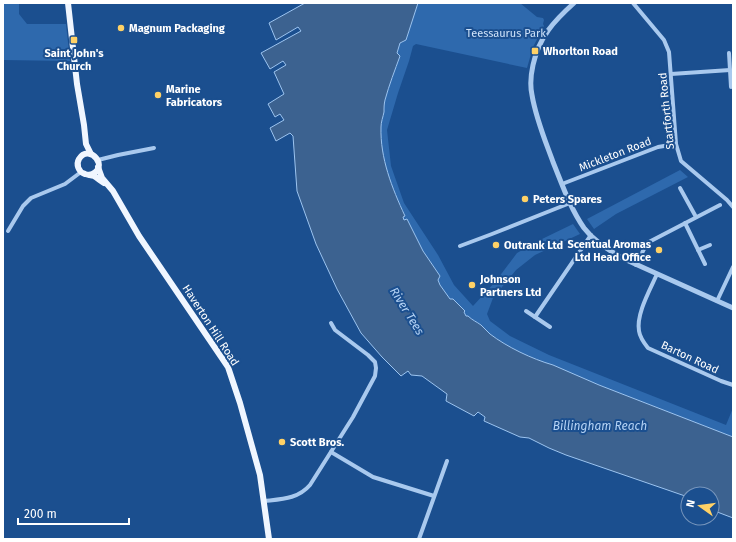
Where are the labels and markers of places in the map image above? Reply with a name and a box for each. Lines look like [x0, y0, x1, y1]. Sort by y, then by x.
place label: Magnum Packaging [129, 22, 226, 35]
marker: Magnum Packaging [116, 23, 126, 33]
marker: Saint John's Church [69, 35, 79, 45]
place label: Whorlton Road [543, 45, 618, 58]
marker: Whorlton Road [530, 46, 540, 56]
place label: Saint John's Church [45, 47, 104, 73]
place label: Marine Fabricators [166, 83, 223, 109]
marker: Marine Fabricators [153, 90, 163, 100]
place label: Peters Spares [533, 193, 603, 206]
marker: Peters Spares [520, 194, 530, 204]
place label: Scentual Aromas Ltd Head Office [567, 238, 652, 264]
place label: Outrank Ltd [504, 239, 563, 252]
marker: Outrank Ltd [491, 240, 501, 250]
marker: Scentual Aromas Ltd Head Office [654, 245, 664, 255]
place label: Johnson Partners Ltd [479, 273, 541, 299]
marker: Johnson Partners Ltd [467, 280, 477, 290]
place label: Scott Bros. [290, 436, 344, 449]
marker: Scott Bros. [277, 437, 287, 447]

